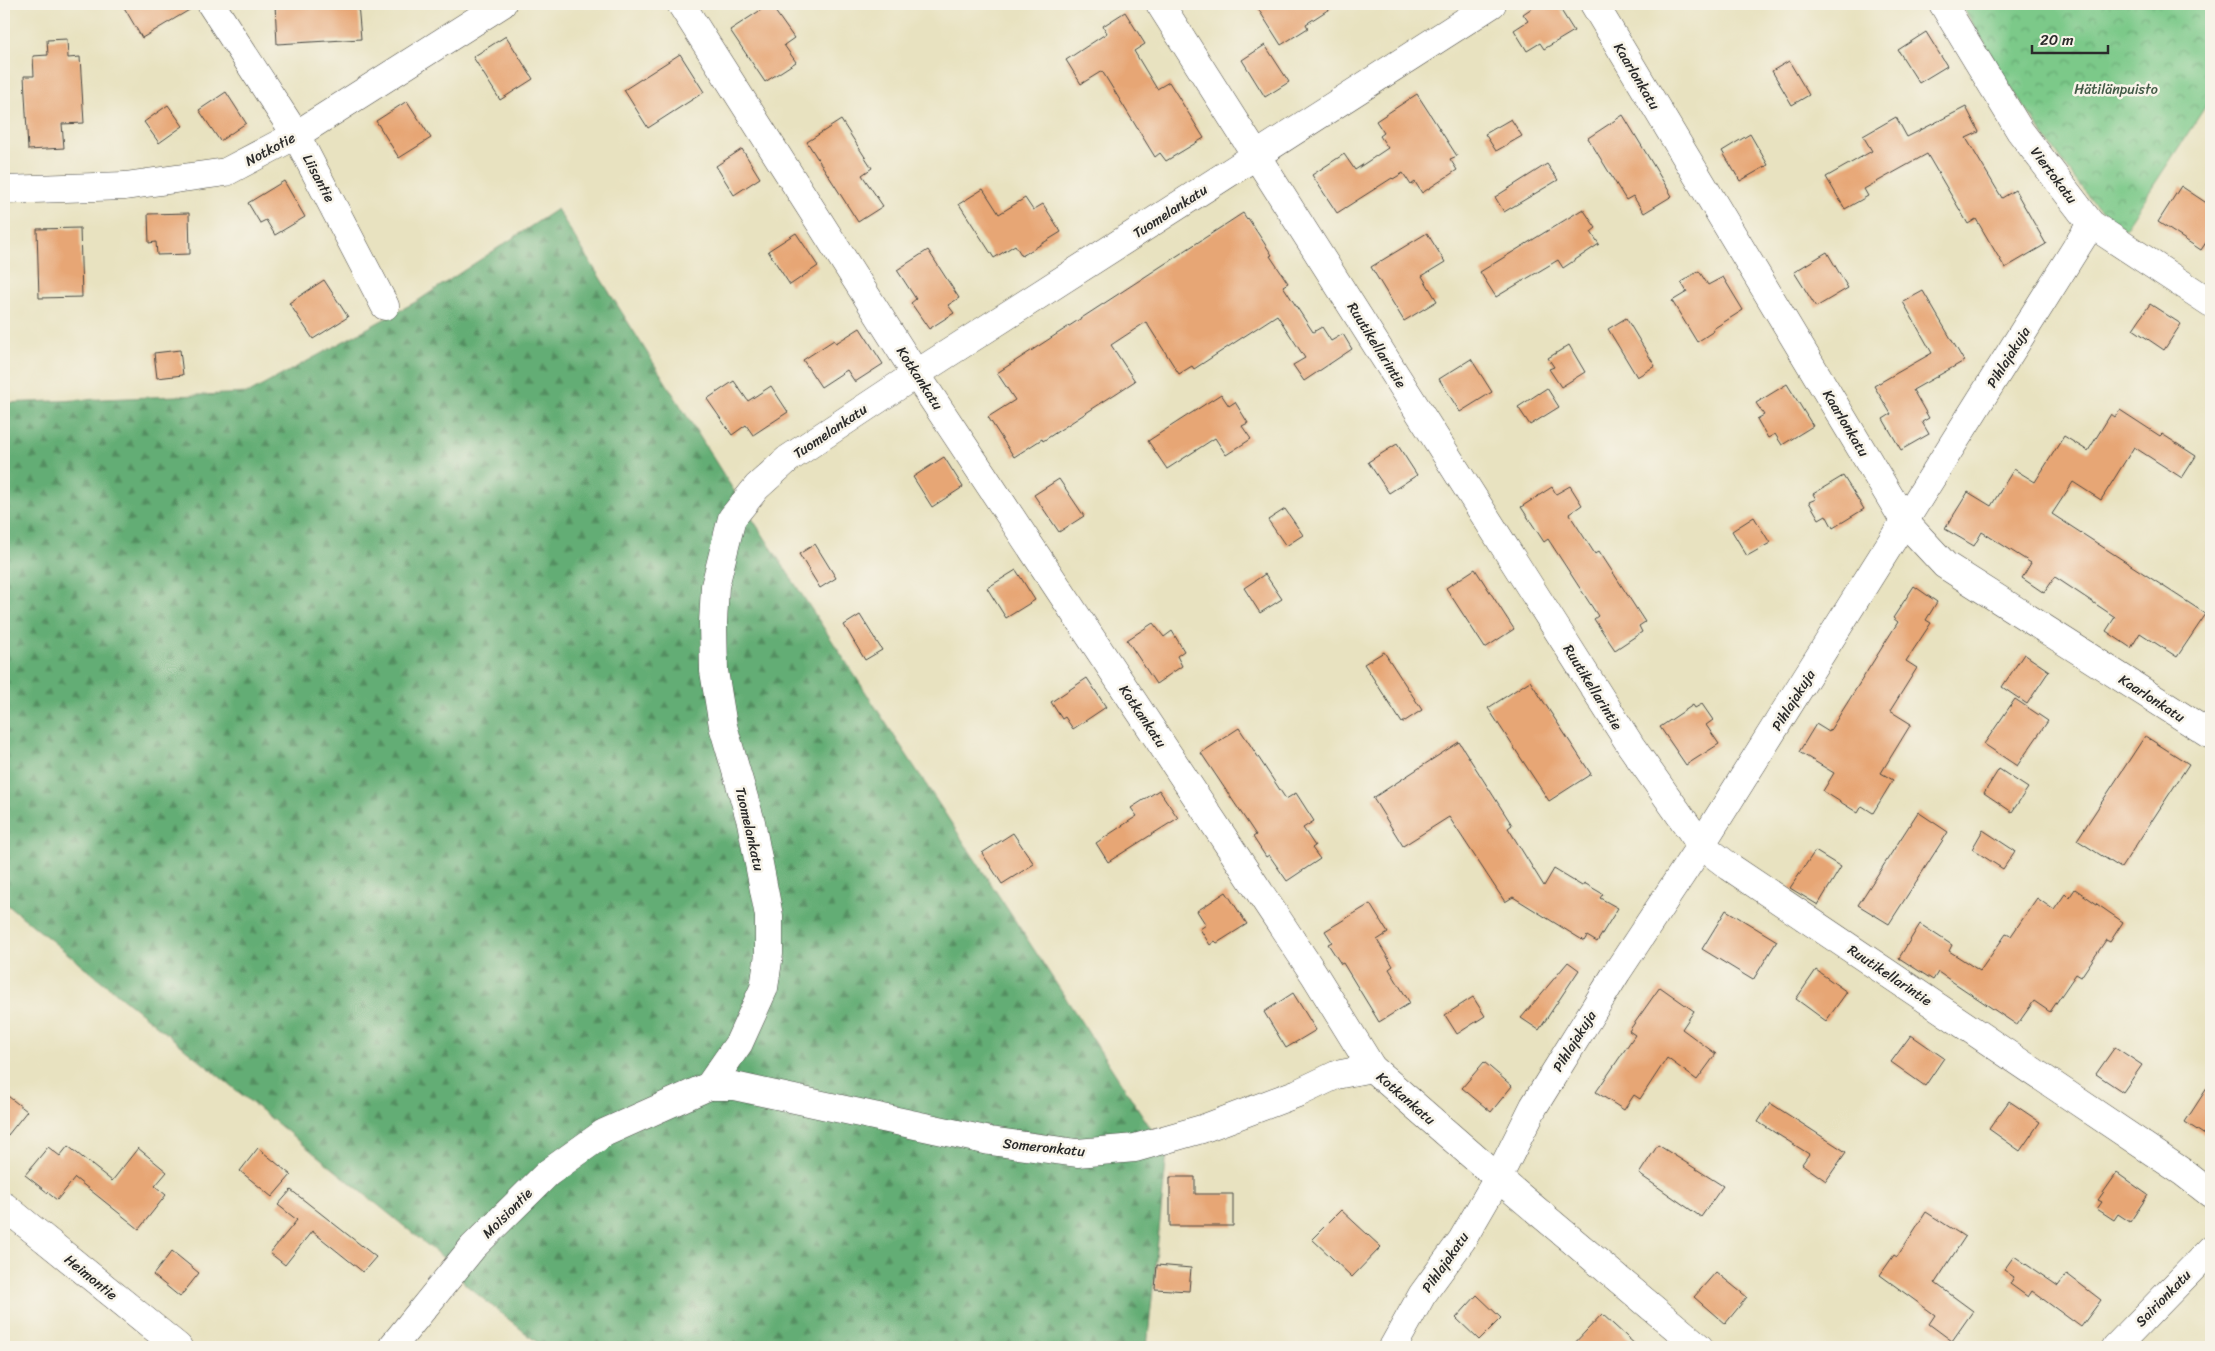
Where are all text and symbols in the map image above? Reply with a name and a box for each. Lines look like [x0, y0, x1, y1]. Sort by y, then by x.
scale bar [2032, 22, 2109, 54]
text: 20 m [2040, 27, 2074, 53]
street label: Kaarlonkatu [1607, 38, 1667, 115]
park label: Hätilänpuisto [2074, 77, 2158, 102]
street label: Notkotie [240, 126, 300, 173]
street label: Viertokatu [2024, 141, 2084, 210]
street label: Liisantie [295, 149, 342, 207]
street label: Tuomelankatu [1128, 177, 1213, 245]
street label: Ruutikellarintie [1340, 297, 1413, 393]
street label: Pihlajakuja [1980, 321, 2038, 393]
street label: Kotkankatu [890, 341, 950, 416]
street label: Kaarlonkatu [1816, 385, 1876, 462]
street label: Tuomelankatu [788, 397, 873, 466]
street label: Ruutikellarintie [1556, 639, 1629, 735]
street label: Pihlajakuja [1765, 664, 1823, 736]
street label: Kaarlonkatu [2114, 668, 2190, 730]
street label: Kotkankatu [1112, 679, 1173, 753]
street label: Tuomelankatu [728, 785, 771, 874]
street label: Ruutikellarintie [1842, 938, 1937, 1013]
street label: Pihlajakuja [1546, 1005, 1604, 1077]
street label: Kotkankatu [1370, 1065, 1441, 1132]
street label: Someronkatu [1002, 1131, 1087, 1164]
street label: Moisiontie [476, 1182, 539, 1245]
street label: Pihlajakatu [1415, 1226, 1476, 1298]
street label: Heimontie [58, 1248, 123, 1307]
street label: Sairionkatu [2129, 1263, 2198, 1333]

